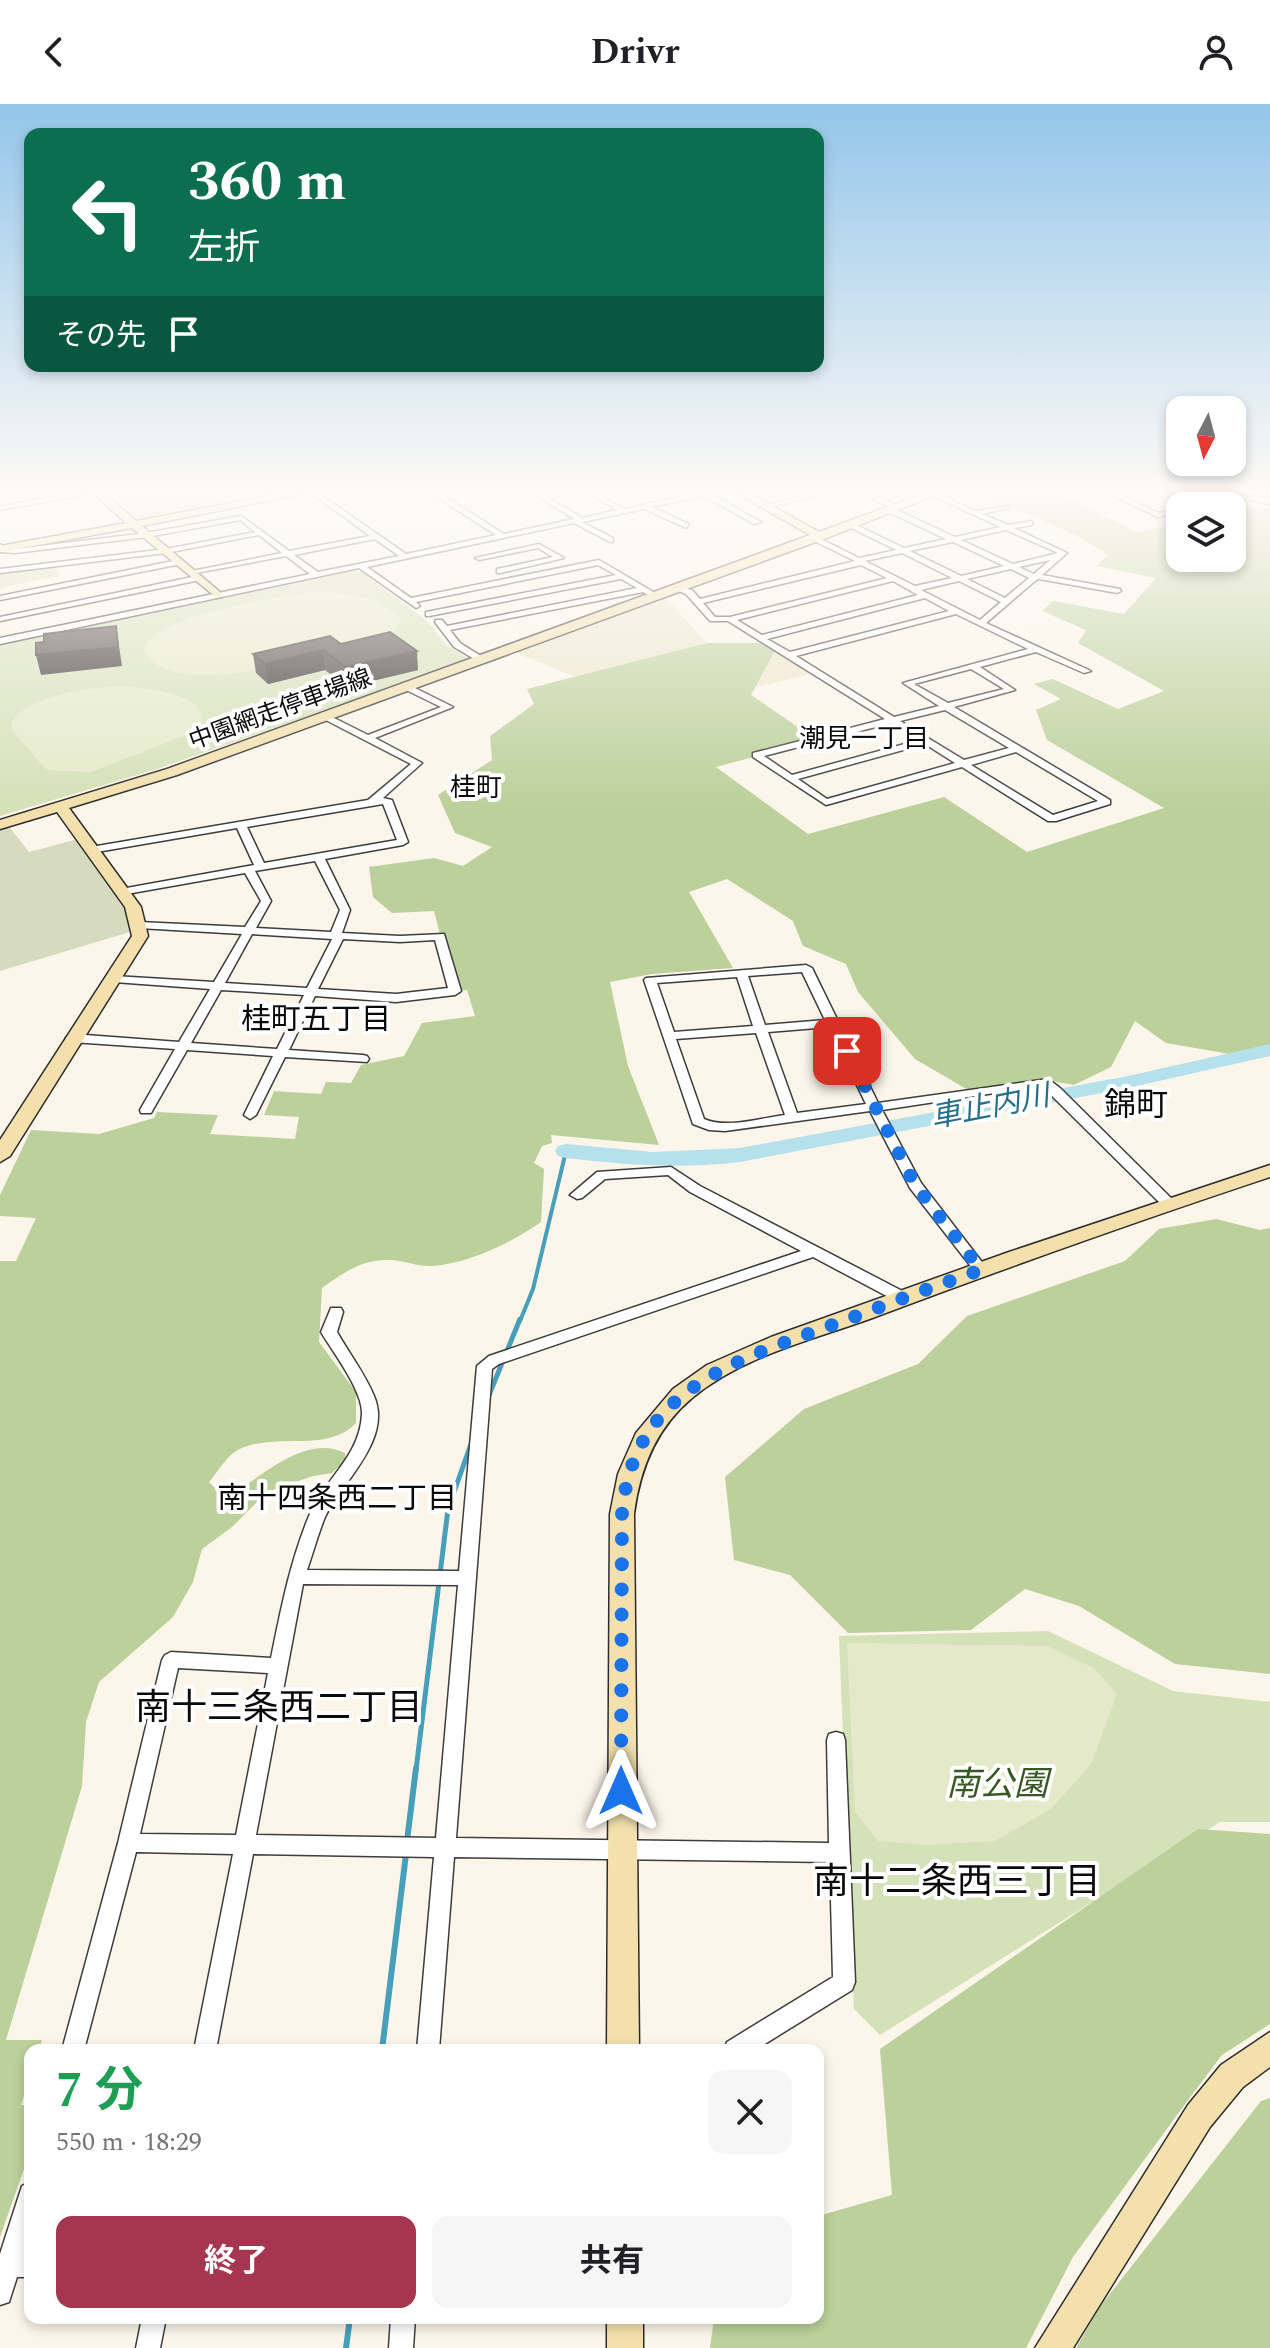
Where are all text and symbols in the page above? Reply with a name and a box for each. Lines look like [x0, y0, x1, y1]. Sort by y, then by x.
text: Drivr [590, 25, 680, 80]
icon: back [32, 30, 76, 74]
icon: person [1194, 30, 1238, 74]
text: 360 m [188, 140, 347, 225]
icon: left [56, 160, 160, 264]
text: 左折 [188, 221, 260, 276]
icon: arrive [162, 312, 206, 356]
text: その先 [56, 313, 146, 359]
north arrow [1166, 396, 1246, 476]
map controls [1166, 396, 1246, 572]
button: layers [1166, 492, 1246, 572]
street label: 中園網走停車場線 [184, 660, 377, 760]
district label: 潮見一丁目 [799, 719, 929, 759]
district label: 桂町 [450, 768, 502, 808]
district label: 桂町五丁目 [241, 997, 391, 1043]
pin [813, 1017, 881, 1085]
icon: arrive [825, 1029, 869, 1073]
water label: 車止内川 [927, 1072, 1056, 1141]
district label: 錦町 [1104, 1081, 1168, 1130]
district label: 南十四条西二丁目 [217, 1476, 457, 1522]
district label: 南十三条西二丁目 [135, 1681, 423, 1736]
position arrow [579, 1749, 663, 1833]
park label: 南公園 [946, 1759, 1052, 1811]
district label: 南十二条西三丁目 [813, 1855, 1101, 1910]
text: 7 分 [56, 2055, 143, 2128]
button: close [708, 2070, 792, 2154]
text: 550 m · 18:29 [56, 2122, 202, 2162]
button: 終了 [56, 2216, 416, 2308]
button: 共有 [432, 2216, 792, 2308]

